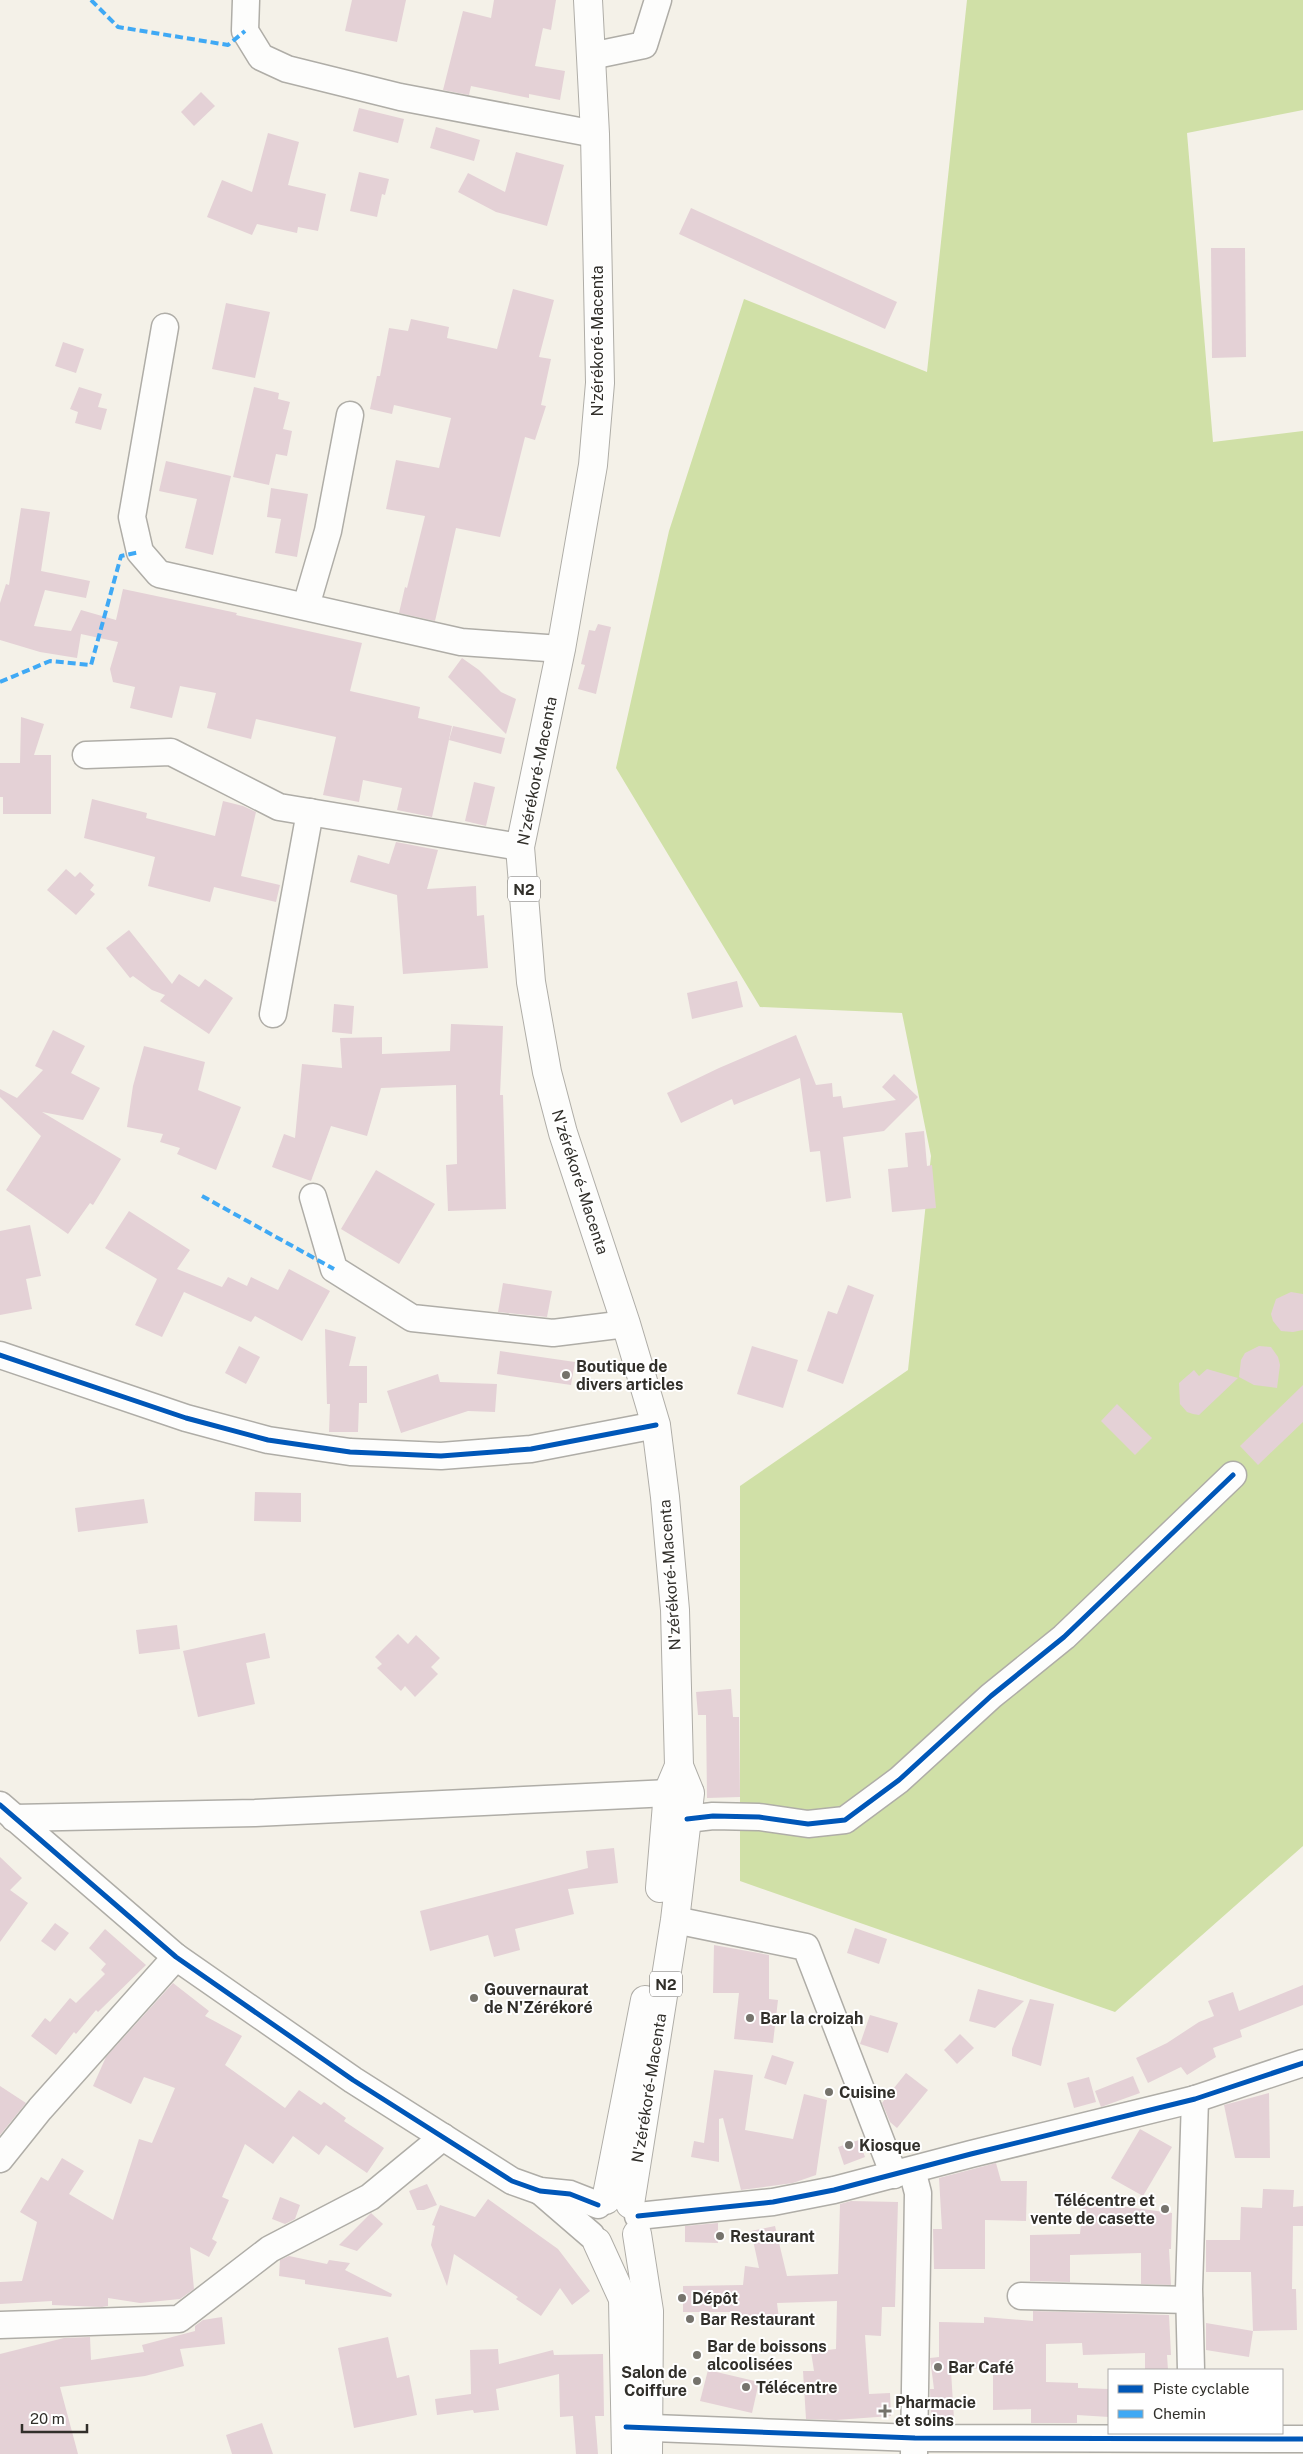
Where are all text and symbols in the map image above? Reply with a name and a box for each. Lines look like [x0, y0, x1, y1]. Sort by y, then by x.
street label: N'zérékoré-Macenta [588, 265, 607, 417]
street label: N'zérékoré-Macenta [513, 695, 561, 847]
road number: N2 [508, 876, 540, 902]
street label: N'zérékoré-Macenta [548, 1107, 612, 1257]
place label: Boutique de divers articles [576, 1357, 684, 1394]
marker: Boutique de divers articles [560, 1369, 572, 1381]
street label: N'zérékoré-Macenta [655, 1499, 685, 1651]
road number: N2 [650, 1972, 682, 1996]
place label: Gouvernaurat de N'Zérékoré [484, 1980, 593, 2017]
marker: Gouvernaurat de N'Zérékoré [468, 1992, 480, 2004]
place label: Bar la croizah [760, 2009, 863, 2028]
street label: N'zérékoré-Macenta [628, 2012, 670, 2164]
marker: Bar la croizah [744, 2012, 756, 2024]
place label: Cuisine [839, 2083, 896, 2102]
marker: Cuisine [823, 2086, 835, 2098]
place label: Kiosque [859, 2136, 921, 2155]
marker: Kiosque [843, 2139, 855, 2151]
place label: Télécentre et vente de casette [1030, 2191, 1155, 2228]
marker: Télécentre et vente de casette [1159, 2203, 1171, 2215]
place label: Restaurant [730, 2227, 815, 2246]
marker: Restaurant [714, 2230, 726, 2242]
place label: Dépôt [692, 2289, 738, 2308]
marker: Dépôt [676, 2292, 688, 2304]
place label: Bar Restaurant [700, 2310, 816, 2329]
marker: Bar Restaurant [684, 2313, 696, 2325]
place label: Bar de boissons alcoolisées [707, 2337, 827, 2374]
marker: Bar de boissons alcoolisées [691, 2349, 703, 2361]
place label: Bar Café [948, 2358, 1014, 2377]
marker: Bar Café [932, 2361, 944, 2373]
place label: Salon de Coiffure [621, 2363, 687, 2400]
legend [1108, 2369, 1283, 2434]
marker: Salon de Coiffure [691, 2375, 703, 2387]
place label: Télécentre [756, 2378, 837, 2397]
text: Piste cyclable [1153, 2380, 1250, 2397]
marker: Télécentre [740, 2381, 752, 2393]
place label: Pharmacie et soins [895, 2393, 976, 2430]
scale bar [22, 2402, 88, 2434]
marker: Pharmacie et soins [879, 2405, 891, 2417]
text: Chemin [1153, 2405, 1206, 2422]
text: 20 m [30, 2410, 65, 2427]

